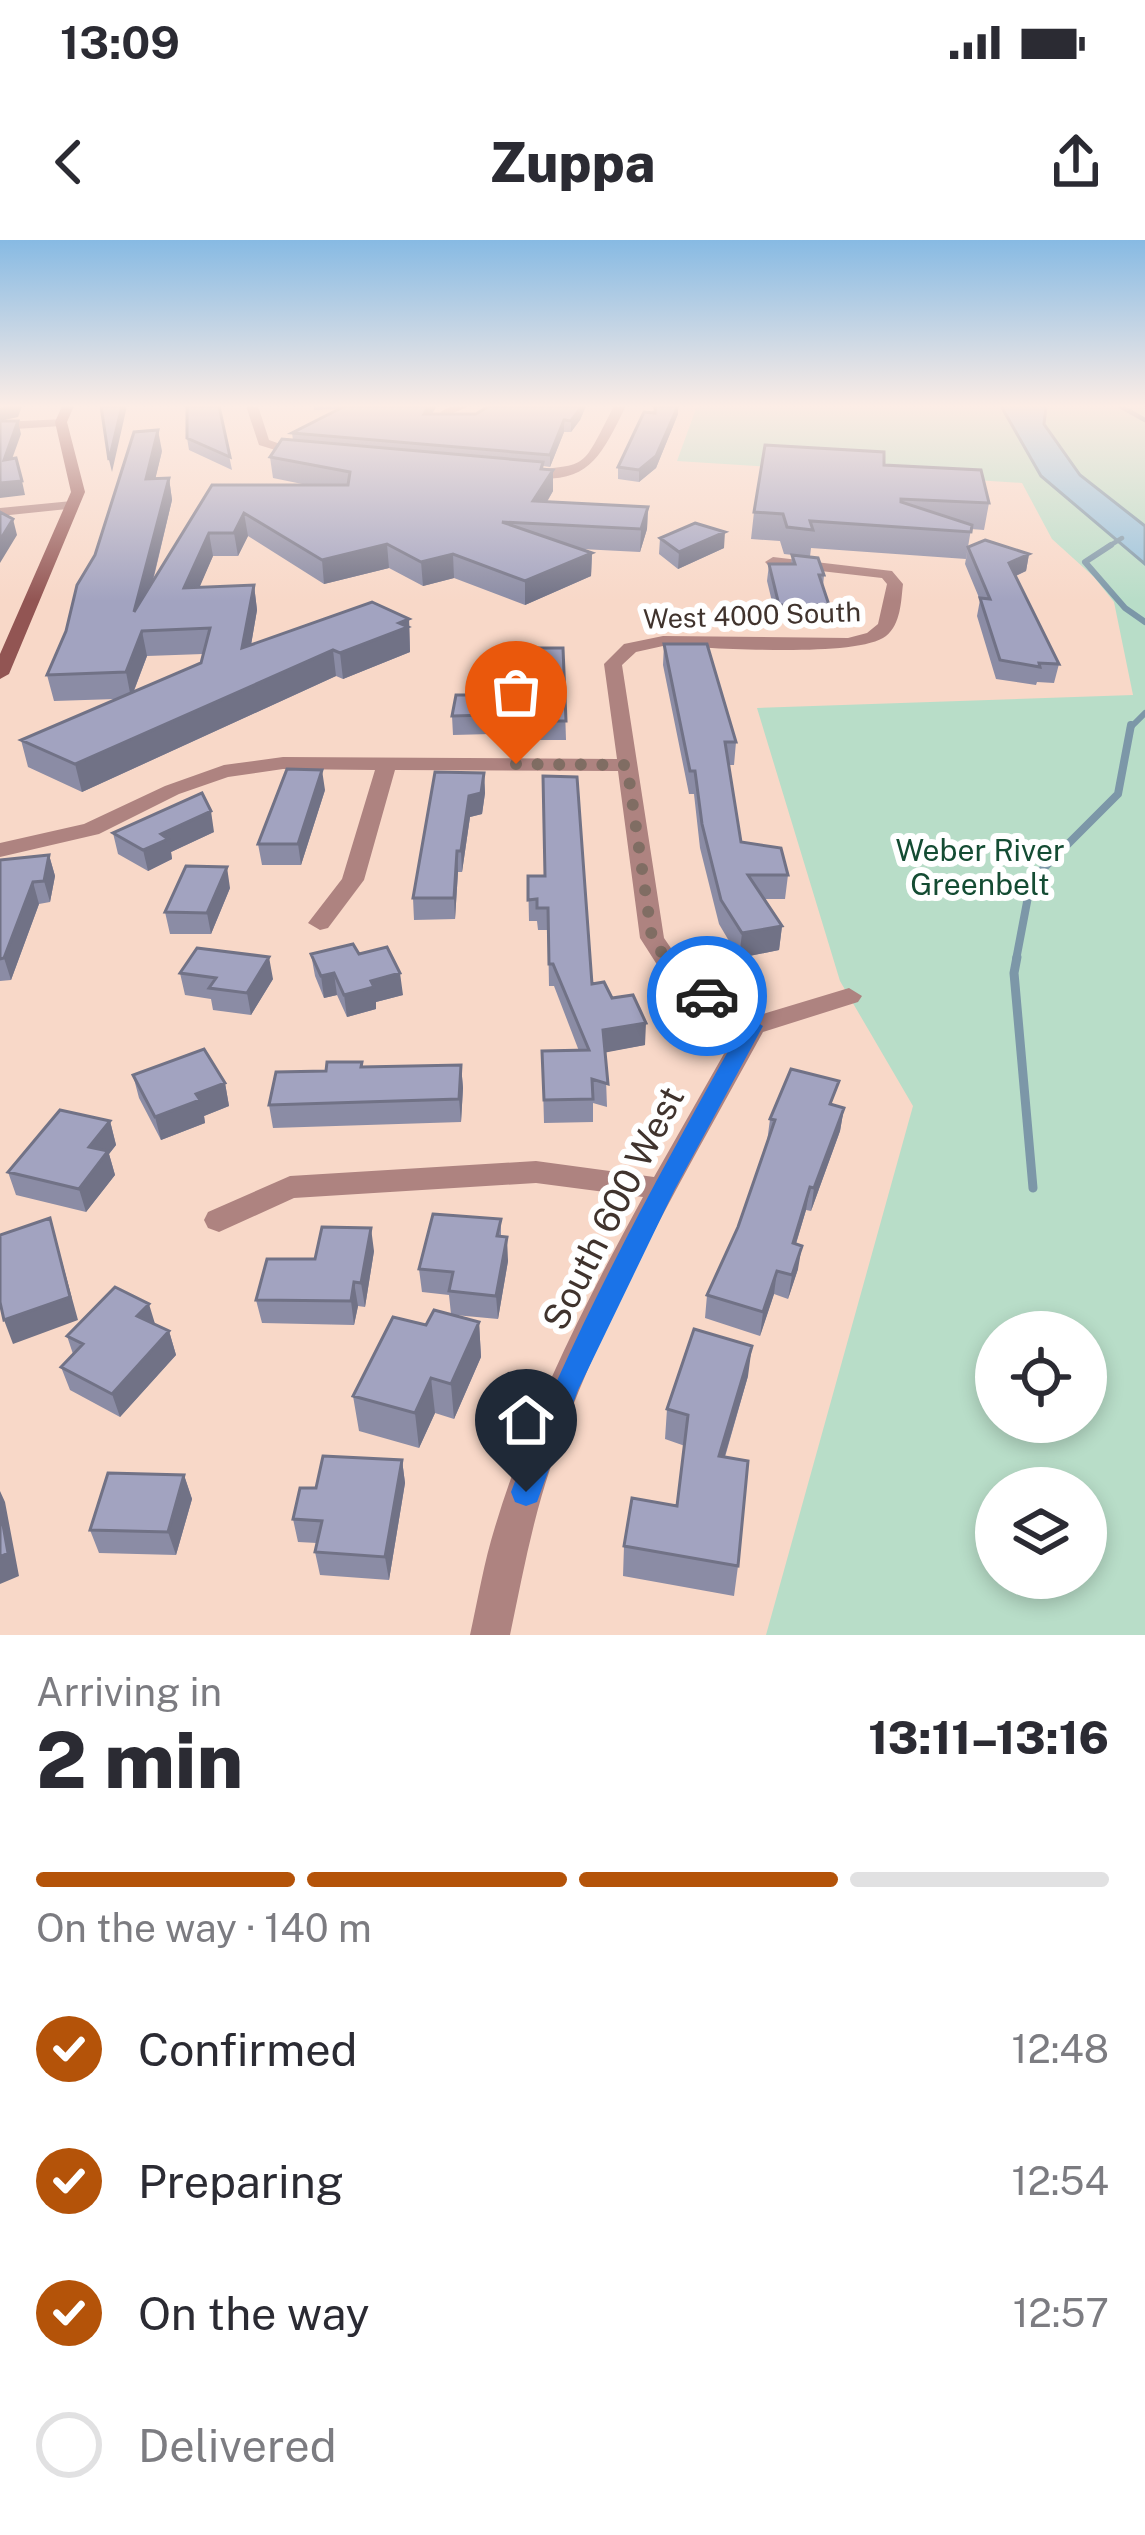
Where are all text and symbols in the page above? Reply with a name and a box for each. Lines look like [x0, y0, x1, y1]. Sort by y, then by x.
text: 13:09 [60, 16, 180, 69]
icon: back [36, 129, 102, 195]
icon: share [1043, 129, 1109, 195]
text: Zuppa [489, 131, 656, 194]
street label: West 4000 South [642, 595, 861, 635]
pin [465, 641, 567, 764]
icon: bag [483, 659, 549, 725]
park label: Weber River Greenbelt [895, 832, 1065, 902]
courier [647, 936, 767, 1056]
icon: car [674, 963, 740, 1029]
street label: South 600 West [534, 1079, 692, 1337]
map controls [975, 1311, 1107, 1599]
button: locate [975, 1311, 1107, 1443]
pin [475, 1369, 577, 1492]
icon: home [493, 1387, 559, 1453]
button: layers [975, 1467, 1107, 1599]
text: Arriving in [36, 1669, 222, 1715]
text: 13:11–13:16 [868, 1711, 1109, 1764]
text: 2 min [36, 1714, 243, 1806]
text: On the way · 140 m [36, 1905, 372, 1951]
icon: check [36, 2016, 102, 2082]
text: Confirmed [138, 2023, 357, 2076]
text: 12:48 [1012, 2026, 1109, 2072]
icon: check [36, 2148, 102, 2214]
text: Preparing [138, 2155, 344, 2208]
text: 12:54 [1012, 2158, 1109, 2204]
icon: check [36, 2280, 102, 2346]
text: On the way [138, 2287, 370, 2340]
text: 12:57 [1013, 2290, 1109, 2336]
text: Delivered [138, 2419, 337, 2472]

